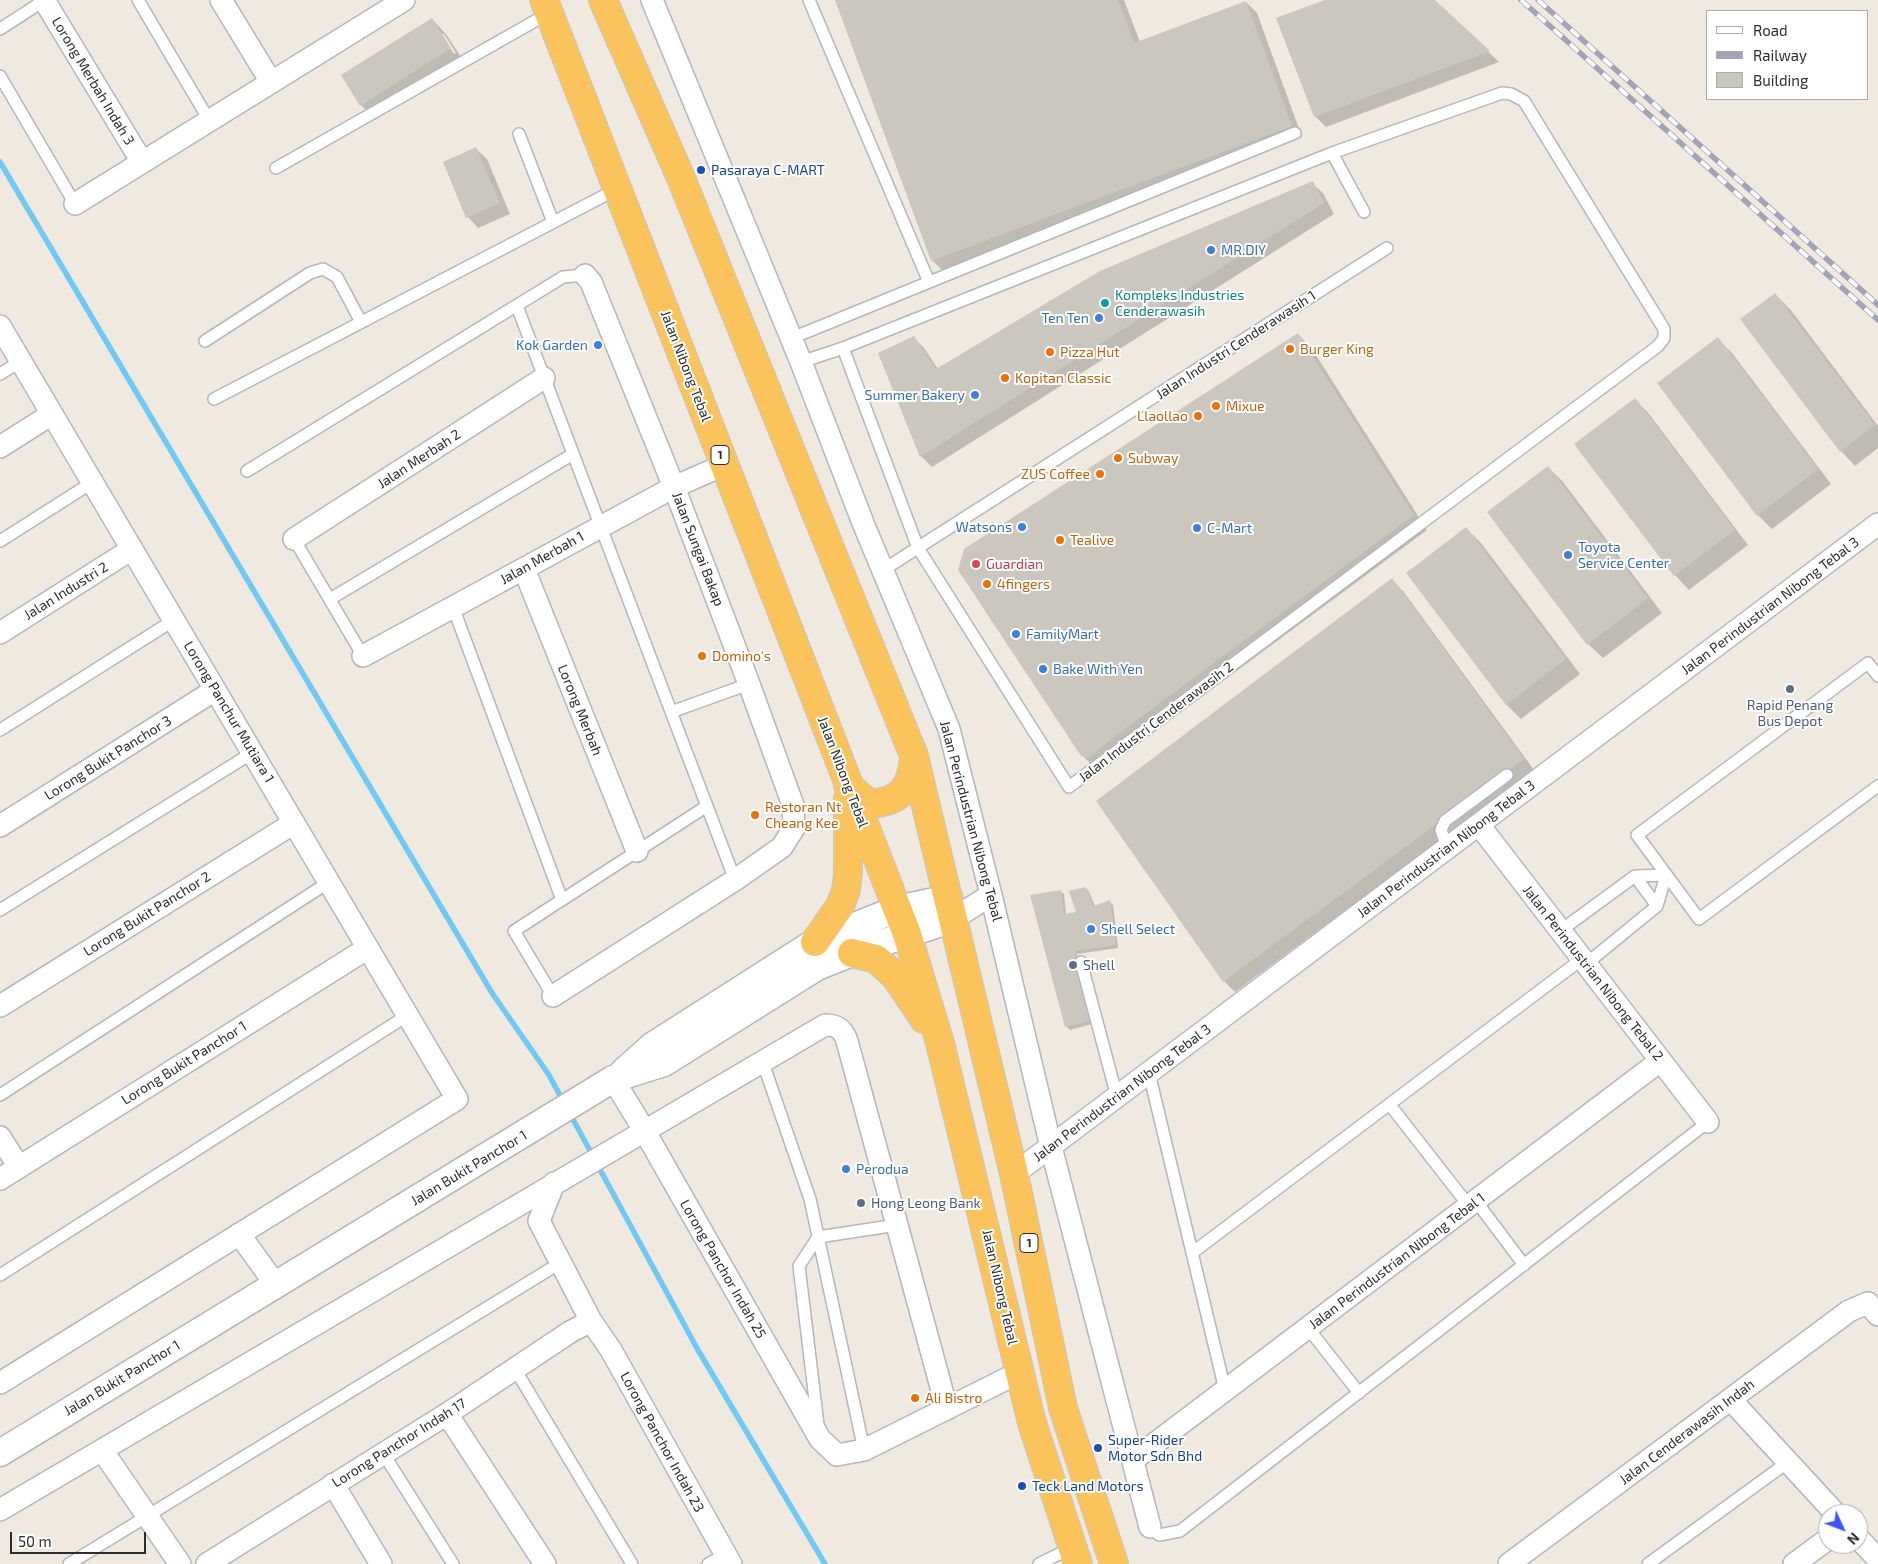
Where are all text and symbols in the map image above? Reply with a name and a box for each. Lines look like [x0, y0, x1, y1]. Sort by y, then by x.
legend [1706, 10, 1868, 100]
street label: Lorong Merbah Indah 3 [48, 14, 138, 148]
text: Road [1753, 21, 1788, 39]
text: Railway [1753, 46, 1807, 64]
text: Building [1753, 71, 1808, 89]
place label: Pasaraya C-MART [711, 162, 825, 178]
marker: Pasaraya C-MART [695, 164, 707, 176]
place label: MR.DIY [1221, 242, 1266, 258]
marker: MR.DIY [1205, 244, 1217, 256]
place label: Kompleks Industries Cenderawasih [1115, 287, 1244, 320]
street label: Jalan Industri Cenderawasih 1 [1153, 287, 1319, 403]
marker: Kompleks Industries Cenderawasih [1099, 297, 1111, 309]
street label: Jalan Nibong Tebal [657, 308, 715, 424]
place label: Ten Ten [1041, 310, 1089, 326]
marker: Ten Ten [1093, 312, 1105, 324]
place label: Kok Garden [516, 337, 588, 353]
marker: Kok Garden [592, 339, 604, 351]
place label: Burger King [1300, 341, 1374, 357]
marker: Burger King [1284, 343, 1296, 355]
place label: Pizza Hut [1060, 344, 1119, 360]
marker: Pizza Hut [1044, 346, 1056, 358]
place label: Kopitan Classic [1015, 370, 1111, 386]
marker: Kopitan Classic [999, 372, 1011, 384]
place label: Summer Bakery [865, 387, 965, 403]
marker: Summer Bakery [969, 389, 981, 401]
place label: Mixue [1226, 398, 1265, 414]
marker: Mixue [1210, 400, 1222, 412]
place label: Llaollao [1137, 408, 1188, 424]
marker: Llaollao [1192, 410, 1204, 422]
street label: Jalan Merbah 2 [374, 426, 464, 492]
road number: 1 [711, 446, 729, 464]
place label: Subway [1128, 450, 1178, 466]
marker: Subway [1112, 452, 1124, 464]
place label: ZUS Coffee [1021, 466, 1090, 482]
marker: ZUS Coffee [1094, 468, 1106, 480]
street label: Jalan Sungai Bakap [669, 490, 727, 608]
place label: Watsons [956, 519, 1012, 535]
place label: C-Mart [1207, 520, 1252, 536]
marker: Watsons [1016, 521, 1028, 533]
marker: C-Mart [1191, 522, 1203, 534]
street label: Jalan Merbah 1 [497, 528, 587, 588]
place label: Tealive [1070, 532, 1114, 548]
marker: Tealive [1054, 534, 1066, 546]
street label: Jalan Perindustrian Nibong Tebal 3 [1678, 534, 1862, 678]
place label: Toyota Service Center [1578, 539, 1669, 572]
marker: Toyota Service Center [1562, 549, 1574, 561]
place label: Guardian [986, 556, 1043, 572]
street label: Jalan Industri 2 [21, 558, 111, 624]
marker: Guardian [970, 558, 982, 570]
place label: 4fingers [997, 576, 1050, 592]
marker: 4fingers [981, 578, 993, 590]
place label: FamilyMart [1026, 626, 1099, 642]
marker: FamilyMart [1010, 628, 1022, 640]
street label: Lorong Panchur Mutiara 1 [180, 638, 278, 786]
place label: Domino's [712, 648, 771, 664]
marker: Domino's [696, 650, 708, 662]
street label: Jalan Industri Cenderawasih 2 [1075, 658, 1237, 786]
place label: Bake With Yen [1053, 661, 1143, 677]
street label: Lorong Merbah [554, 662, 606, 758]
marker: Bake With Yen [1037, 663, 1049, 675]
marker: Rapid Penang Bus Depot [1784, 683, 1796, 695]
place label: Rapid Penang Bus Depot [1747, 697, 1833, 730]
street label: Lorong Bukit Panchor 3 [41, 712, 175, 804]
street label: Jalan Nibong Tebal [814, 714, 872, 830]
street label: Jalan Perindustrian Nibong Tebal [936, 719, 1006, 923]
street label: Jalan Perindustrian Nibong Tebal 3 [1354, 777, 1538, 921]
place label: Restoran Nt Cheang Kee [765, 799, 841, 832]
marker: Restoran Nt Cheang Kee [749, 809, 761, 821]
street label: Lorong Bukit Panchor 2 [80, 868, 214, 960]
street label: Jalan Perindustrian Nibong Tebal 2 [1519, 882, 1667, 1064]
place label: Shell Select [1101, 921, 1175, 937]
marker: Shell Select [1085, 923, 1097, 935]
place label: Shell [1083, 957, 1115, 973]
marker: Shell [1067, 959, 1079, 971]
street label: Lorong Bukit Panchor 1 [118, 1018, 250, 1108]
street label: Jalan Perindustrian Nibong Tebal 3 [1030, 1021, 1214, 1165]
street label: Jalan Bukit Panchor 1 [408, 1127, 530, 1209]
place label: Perodua [856, 1161, 909, 1177]
marker: Perodua [840, 1163, 852, 1175]
street label: Jalan Perindustrian Nibong Tebal 1 [1306, 1189, 1488, 1333]
place label: Hong Leong Bank [871, 1195, 981, 1211]
street label: Lorong Panchor Indah 25 [676, 1197, 770, 1341]
marker: Hong Leong Bank [855, 1197, 867, 1209]
street label: Jalan Nibong Tebal [979, 1228, 1021, 1346]
road number: 1 [1020, 1234, 1038, 1252]
street label: Jalan Bukit Panchor 1 [61, 1337, 183, 1419]
street label: Lorong Panchor Indah 23 [616, 1369, 708, 1515]
street label: Jalan Cenderawasih Indah [1616, 1376, 1758, 1488]
place label: Ali Bistro [925, 1390, 982, 1406]
marker: Ali Bistro [909, 1392, 921, 1404]
street label: Lorong Panchor Indah 17 [329, 1395, 469, 1491]
place label: Super-Rider Motor Sdn Bhd [1108, 1432, 1202, 1464]
marker: Super-Rider Motor Sdn Bhd [1092, 1442, 1104, 1454]
place label: Teck Land Motors [1032, 1478, 1144, 1494]
marker: Teck Land Motors [1016, 1480, 1028, 1492]
north arrow [1818, 1504, 1868, 1554]
scale bar [12, 1522, 149, 1554]
text: N [1844, 1529, 1863, 1548]
text: 50 m [18, 1532, 52, 1550]

